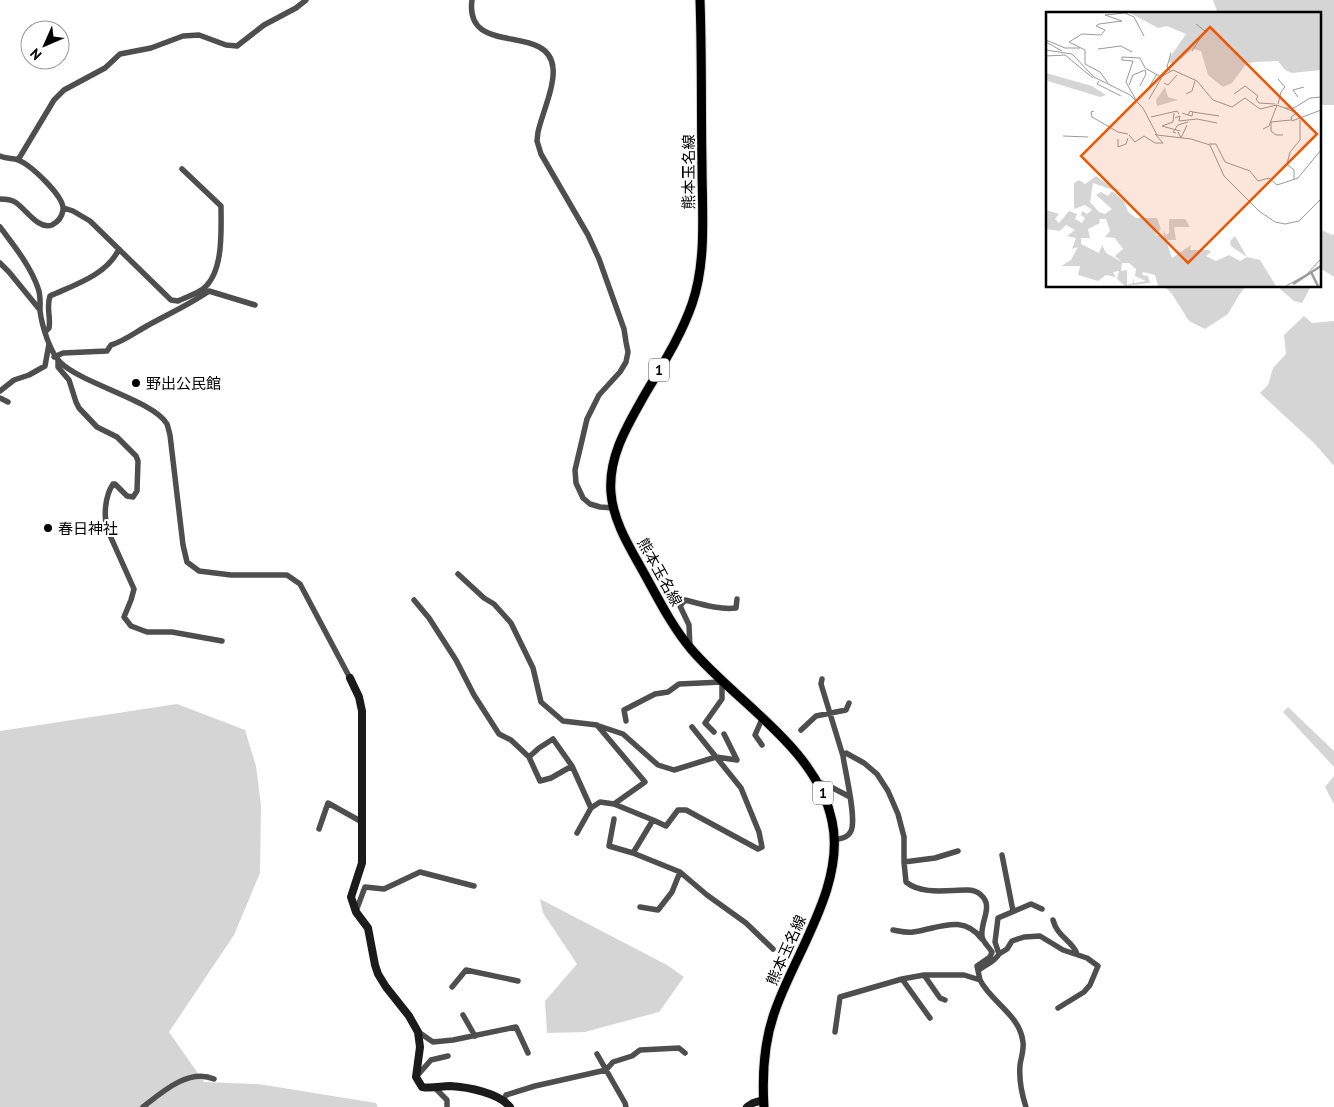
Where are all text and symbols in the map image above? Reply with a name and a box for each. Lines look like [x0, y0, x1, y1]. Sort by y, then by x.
inset map [1046, 12, 1322, 288]
north arrow [20, 20, 70, 70]
text: N [26, 45, 45, 64]
street label: 熊本玉名線 [679, 134, 698, 210]
road number: 1 [649, 358, 669, 382]
place label: 野出公民館 [146, 374, 221, 393]
marker: 野出公民館 [130, 377, 142, 389]
place label: 春日神社 [58, 519, 118, 538]
marker: 春日神社 [42, 522, 54, 534]
street label: 熊本玉名線 [634, 535, 686, 609]
road number: 1 [813, 781, 833, 804]
street label: 熊本玉名線 [762, 912, 810, 988]

